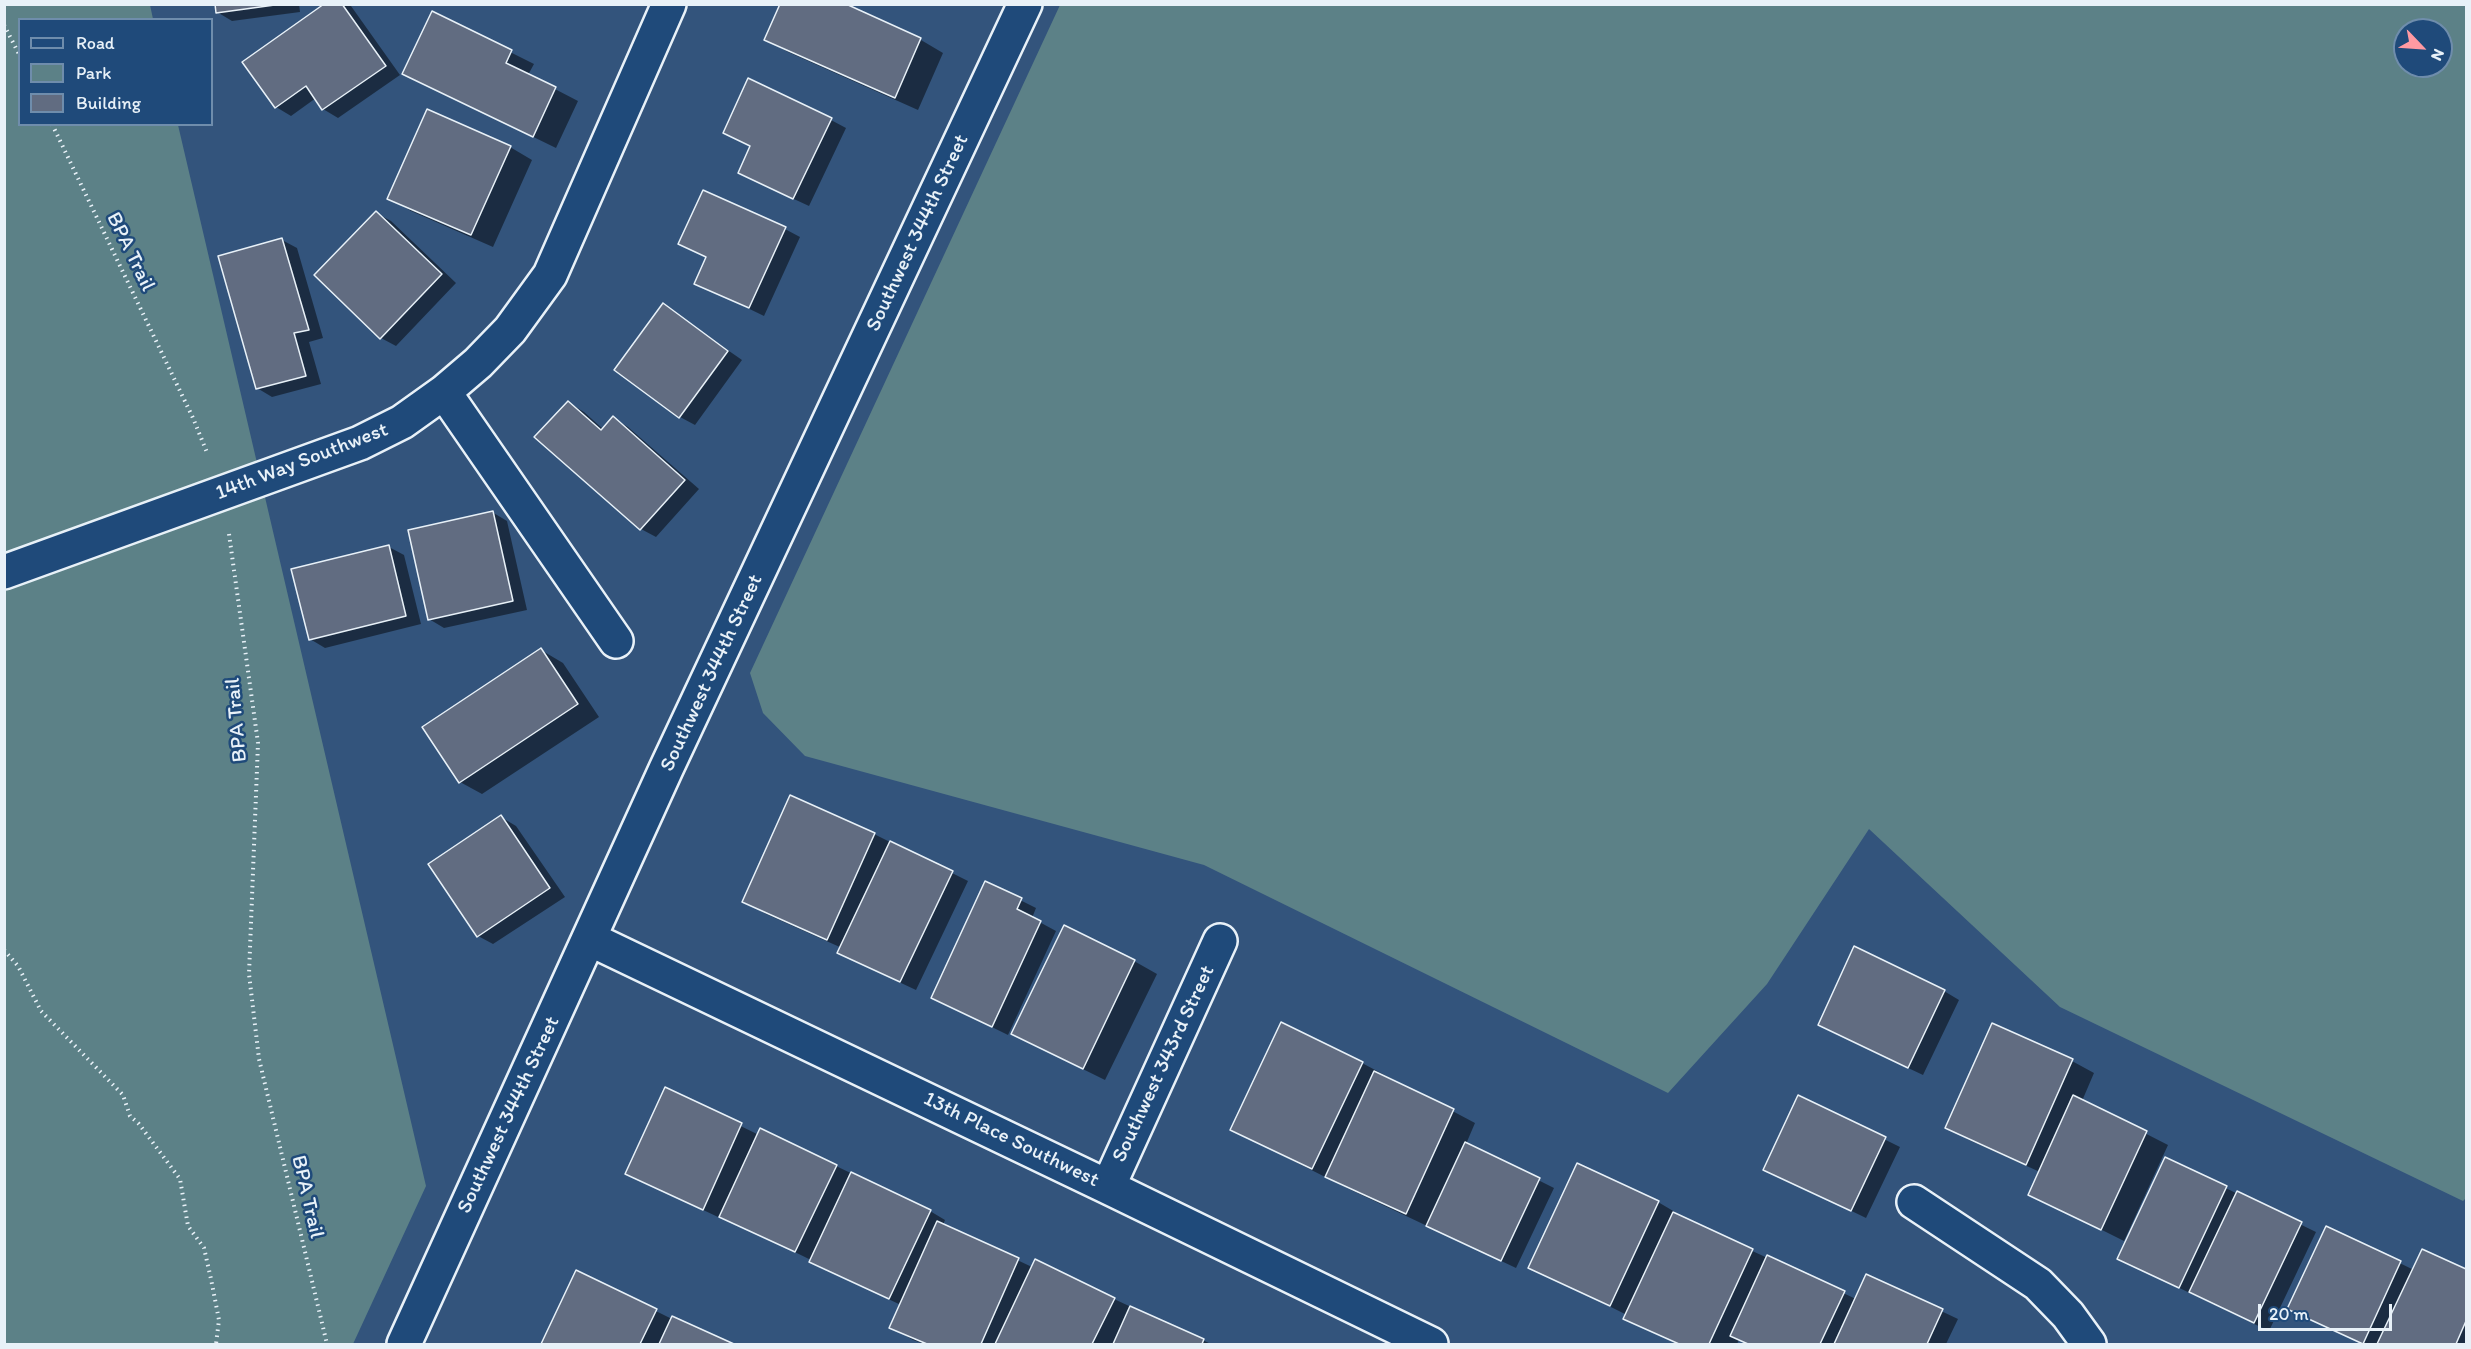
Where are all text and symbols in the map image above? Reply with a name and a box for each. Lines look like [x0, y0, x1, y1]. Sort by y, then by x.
legend [18, 18, 213, 126]
north arrow [2393, 18, 2453, 78]
text: Road [76, 32, 115, 54]
text: N [2427, 46, 2449, 64]
text: Park [76, 62, 111, 84]
text: Building [76, 92, 141, 114]
street label: Southwest 344th Street [861, 130, 975, 336]
street label: BPA Trail [100, 208, 160, 296]
street label: 14th Way Southwest [212, 418, 392, 506]
street label: Southwest 344th Street [655, 570, 769, 776]
street label: BPA Trail [221, 677, 253, 763]
street label: Southwest 343rd Street [1107, 962, 1221, 1166]
street label: Southwest 344th Street [452, 1012, 566, 1218]
street label: 13th Place Southwest [919, 1087, 1103, 1193]
street label: BPA Trail [285, 1153, 329, 1241]
scale bar [2261, 1292, 2394, 1330]
text: 20 m [2269, 1303, 2309, 1325]

